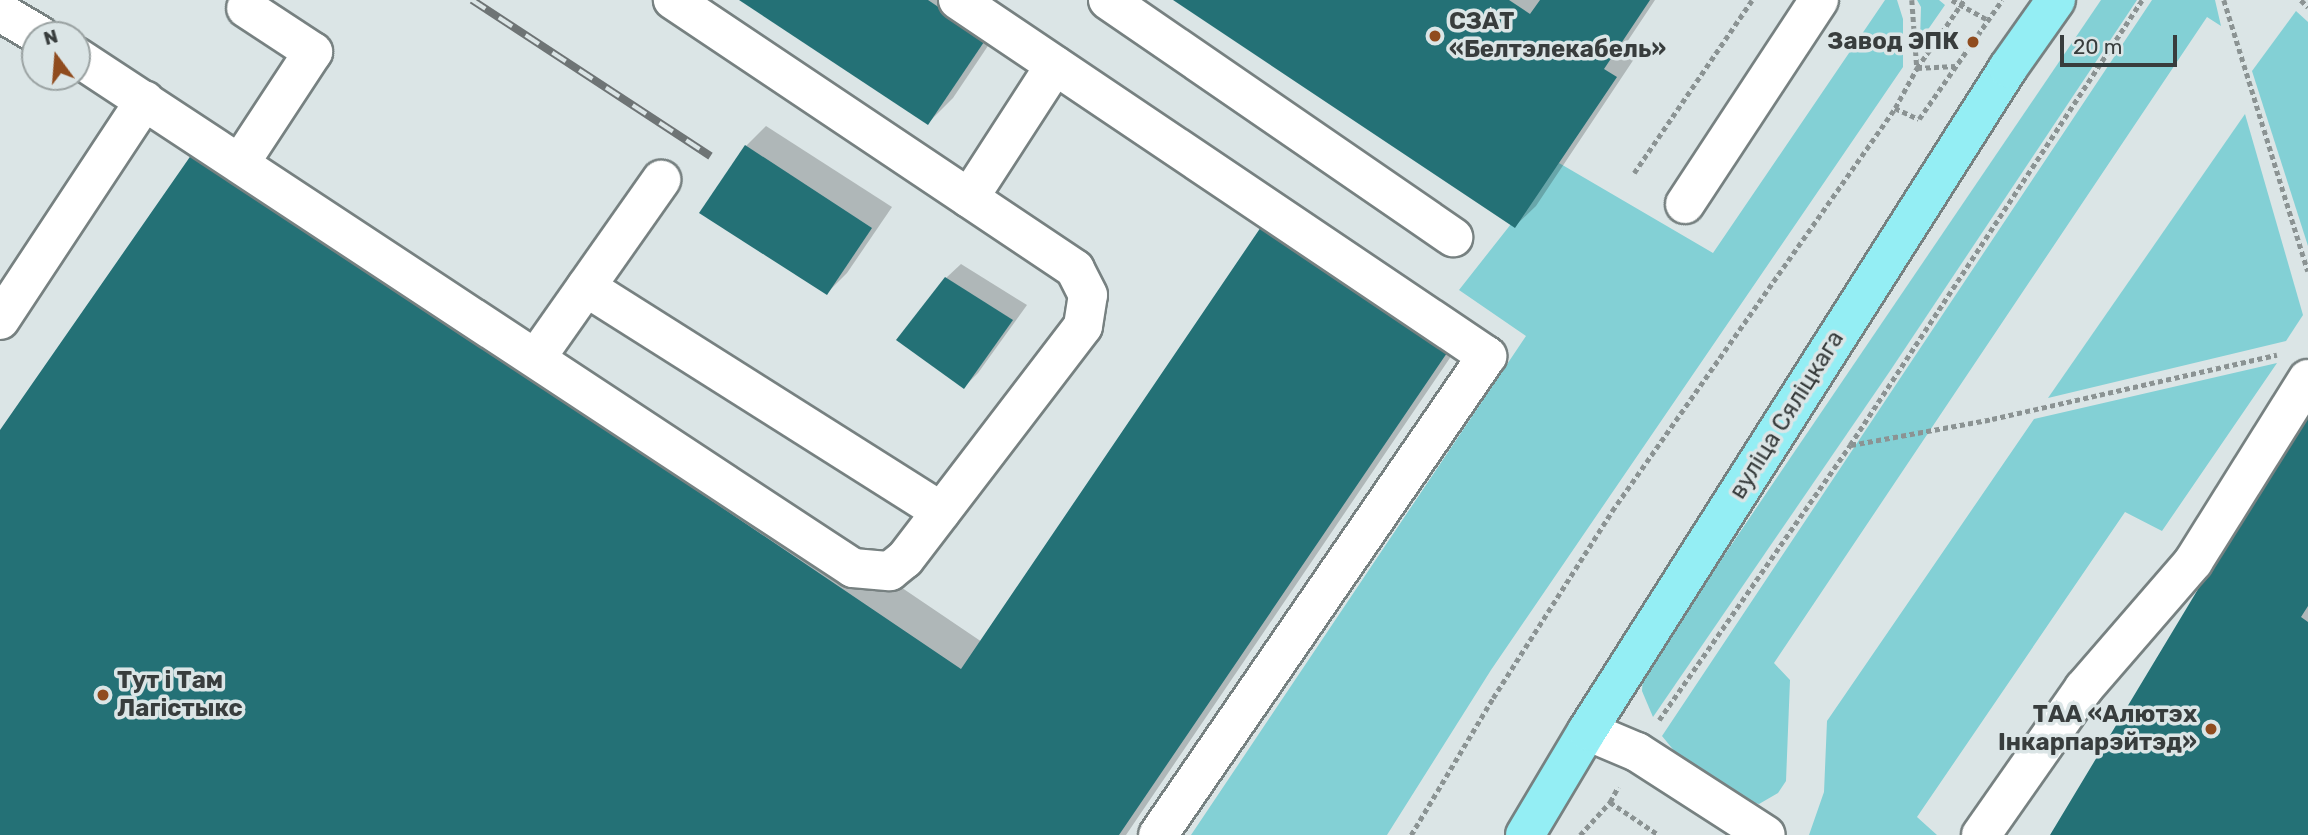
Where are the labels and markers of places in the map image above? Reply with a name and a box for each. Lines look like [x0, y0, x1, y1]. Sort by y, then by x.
place label: СЗАТ «Белтэлекабель» [1449, 8, 1666, 64]
marker: СЗАТ «Белтэлекабель» [1427, 28, 1443, 44]
place label: Завод ЭПК [1827, 28, 1959, 56]
marker: Завод ЭПК [1965, 34, 1981, 50]
place label: Тут і Там Лагістыкс [117, 667, 243, 723]
marker: Тут і Там Лагістыкс [95, 687, 111, 703]
place label: ТАА «Алютэх Інкарпарэйтэд» [1998, 701, 2197, 757]
marker: ТАА «Алютэх Інкарпарэйтэд» [2203, 721, 2219, 737]

